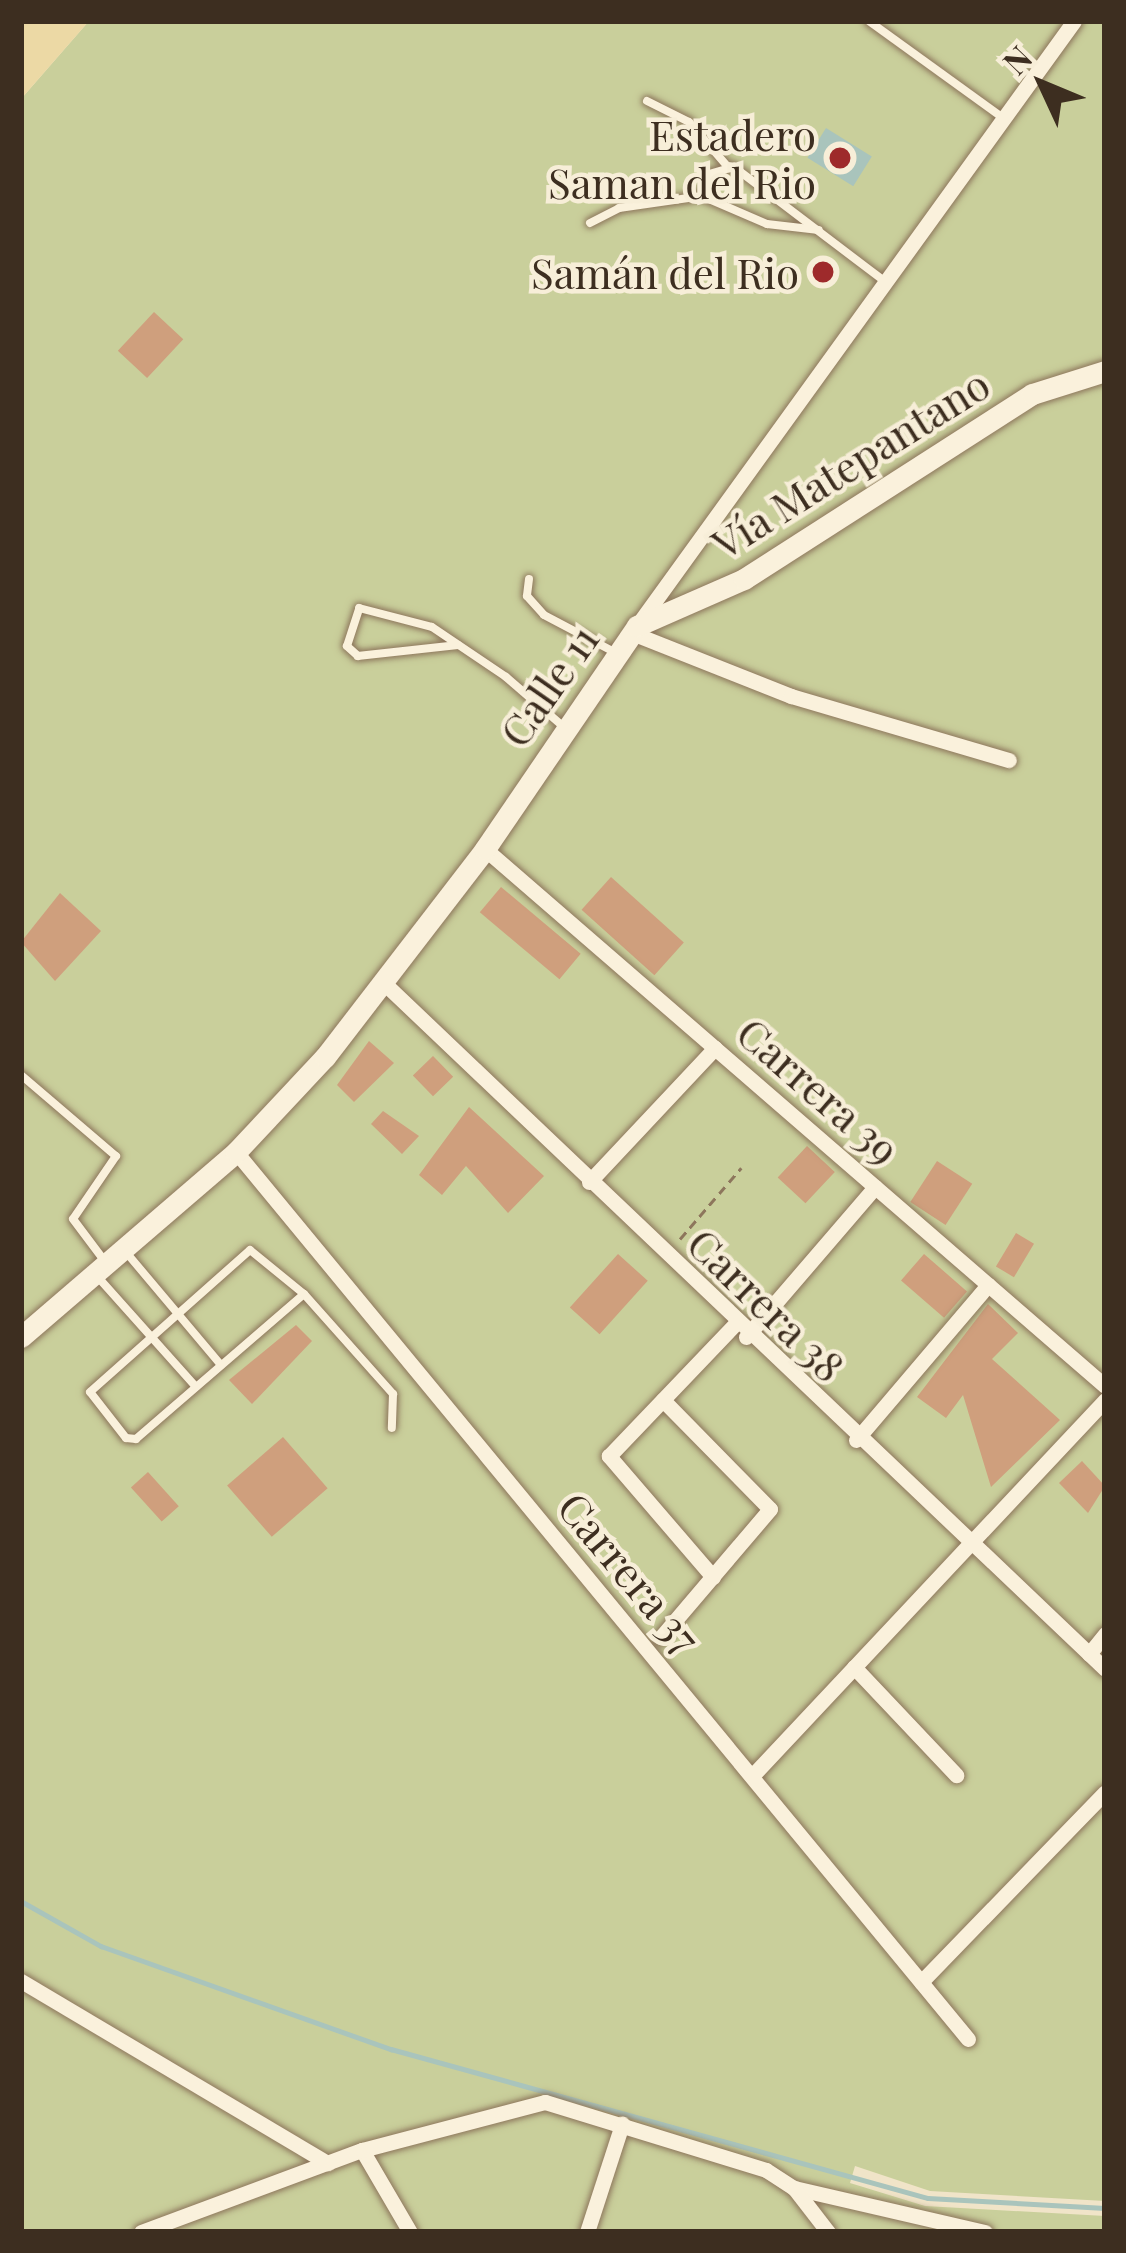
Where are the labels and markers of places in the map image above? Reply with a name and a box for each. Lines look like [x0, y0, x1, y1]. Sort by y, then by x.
place label: Estadero Saman del Rio [548, 109, 816, 207]
marker: Estadero Saman del Rio [827, 145, 853, 171]
place label: Samán del Rio [531, 247, 799, 297]
marker: Samán del Rio [810, 259, 836, 285]

